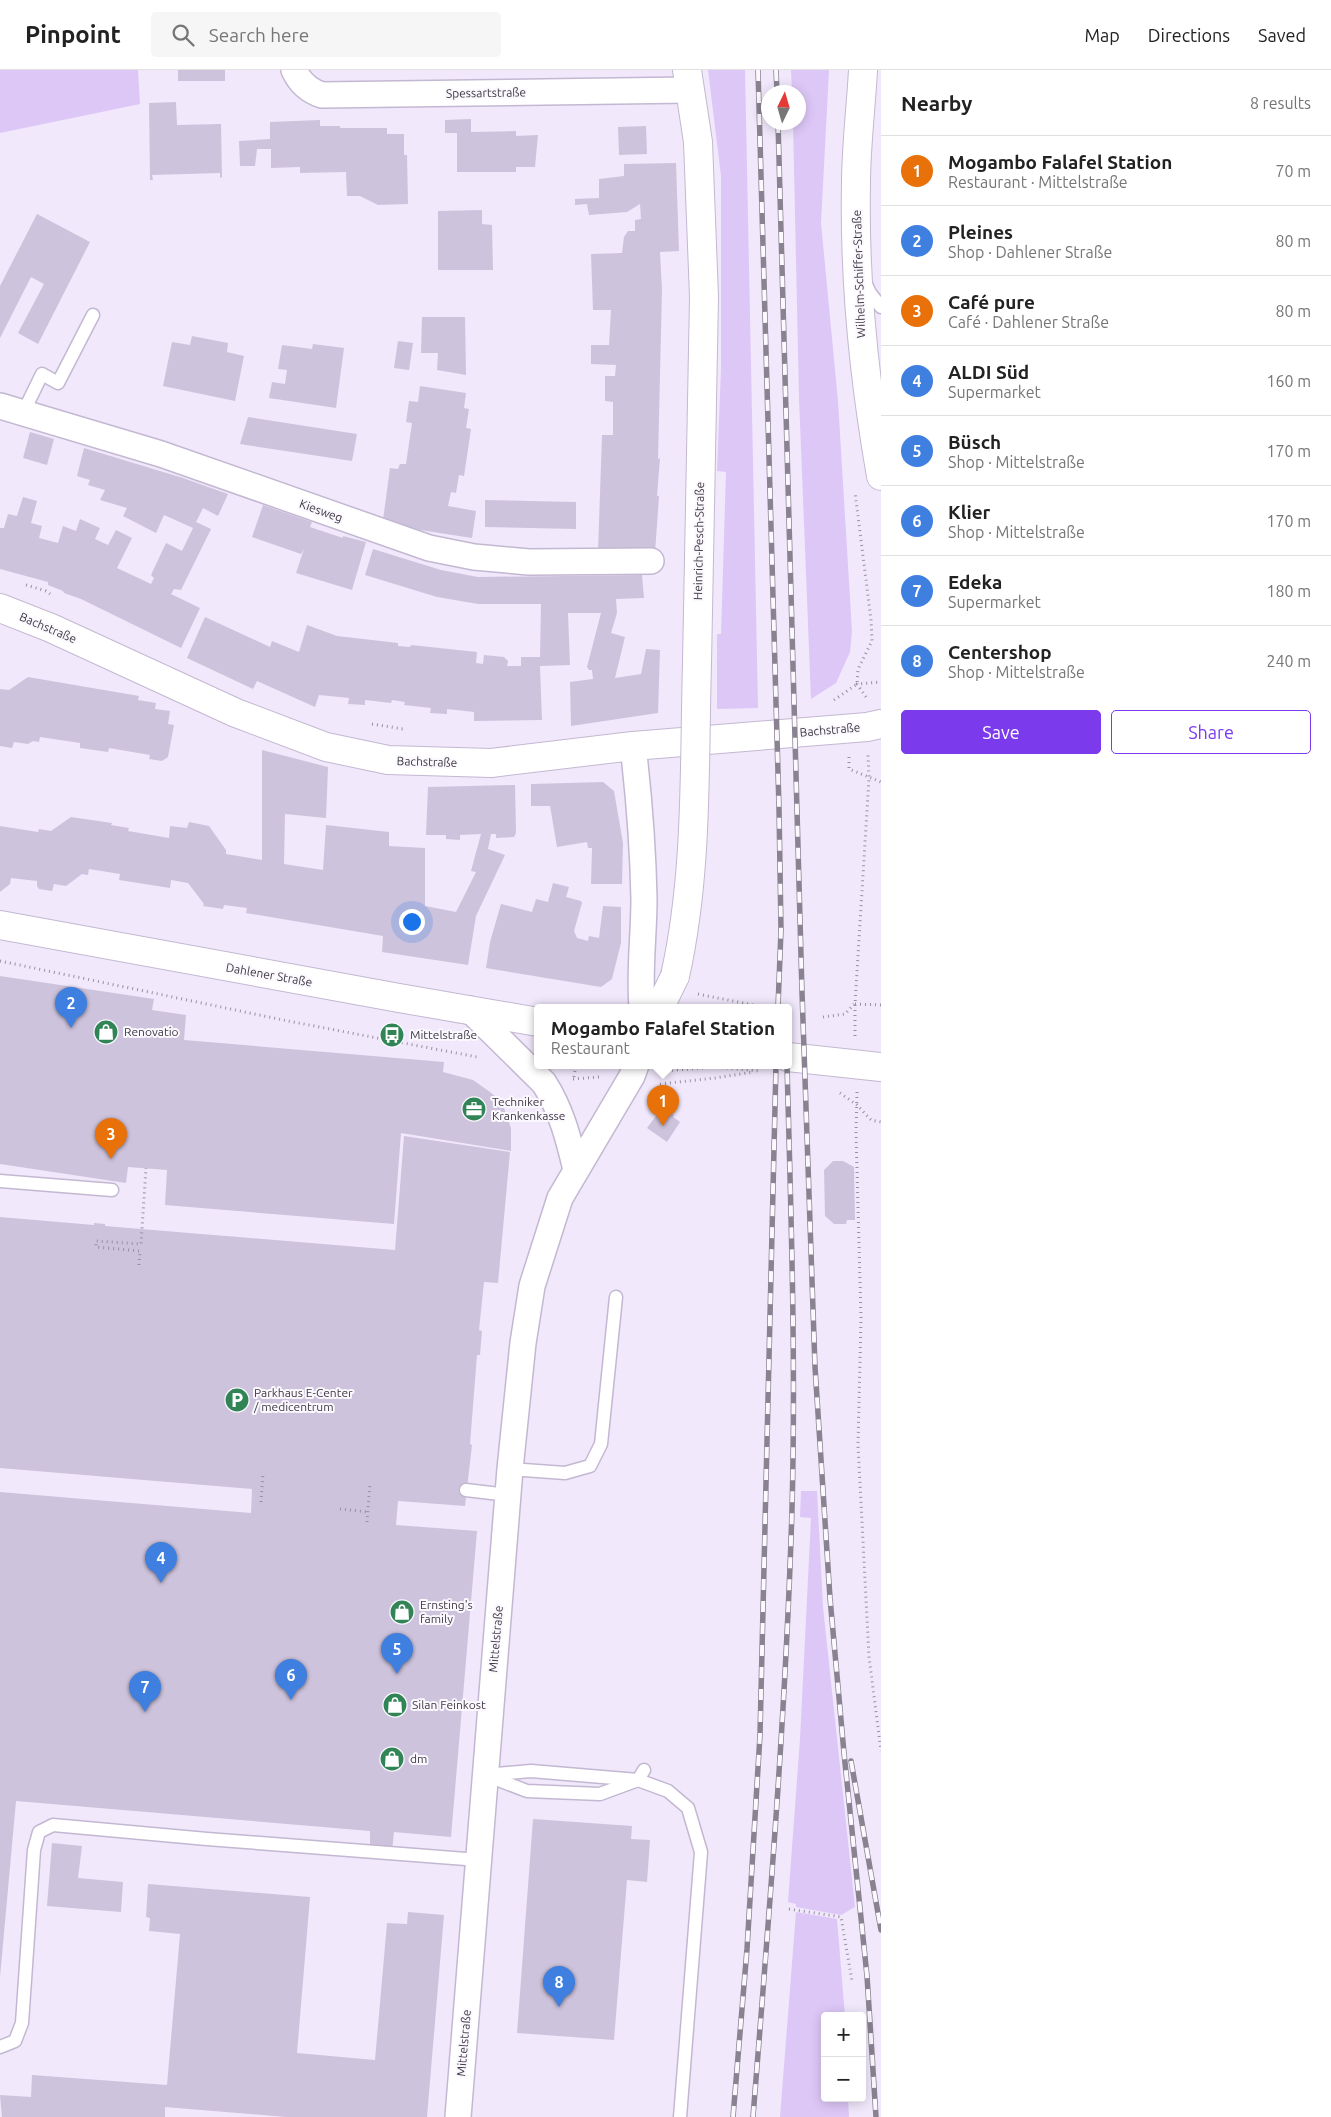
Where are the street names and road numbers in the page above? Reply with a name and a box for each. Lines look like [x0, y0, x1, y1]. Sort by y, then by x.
street label: Spessartstraße [446, 85, 526, 100]
street label: Wilhelm-Schiffer-Straße [850, 210, 867, 339]
street label: Heinrich-Pesch-Straße [691, 482, 706, 600]
street label: Kiesweg [298, 497, 345, 524]
street label: Bachstraße [18, 610, 79, 645]
street label: Bachstraße [799, 720, 861, 739]
street label: Bachstraße [396, 754, 458, 769]
street label: Dahlener Straße [225, 960, 313, 989]
street label: Mittelstraße [486, 1605, 505, 1673]
street label: Mittelstraße [454, 2009, 473, 2077]

